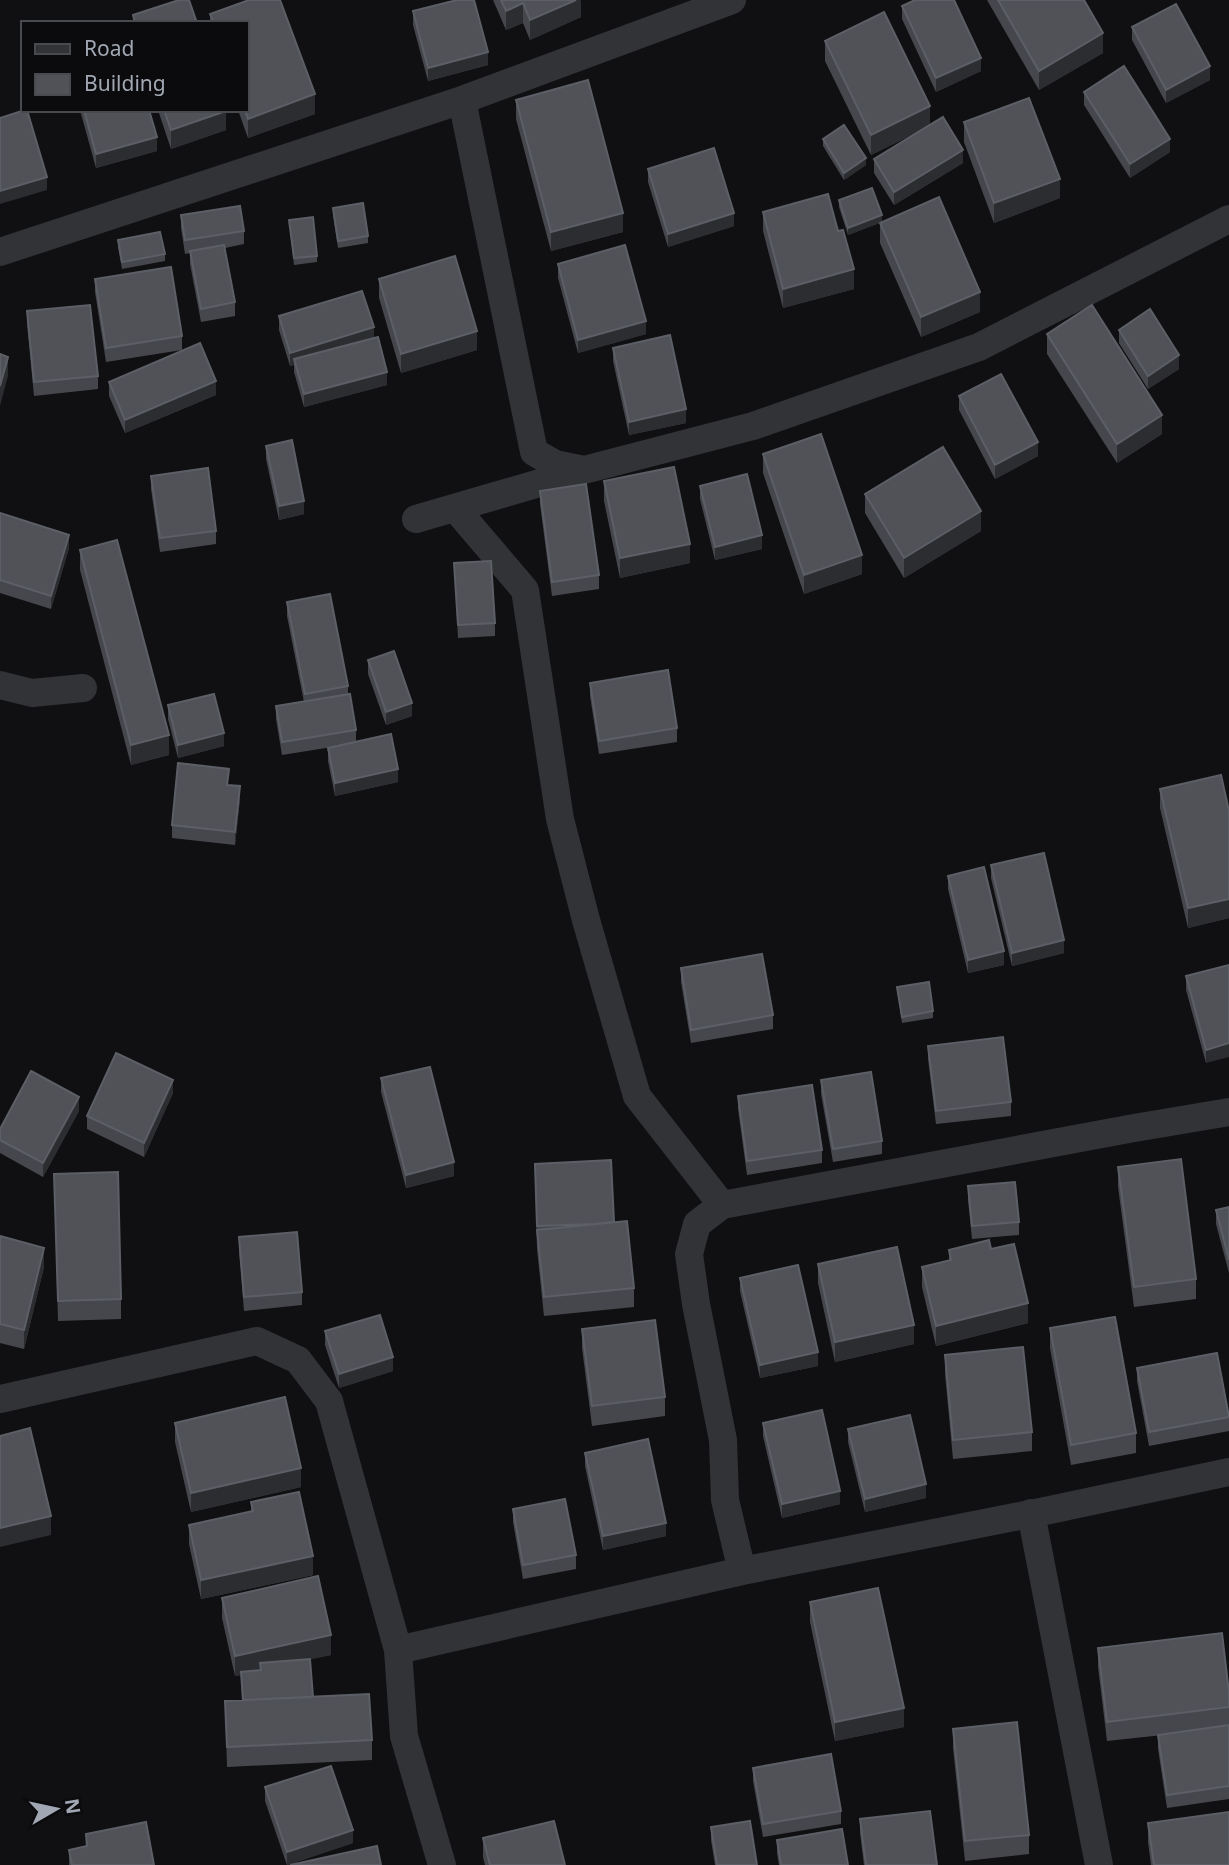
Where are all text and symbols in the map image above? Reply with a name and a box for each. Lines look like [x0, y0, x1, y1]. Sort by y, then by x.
legend [21, 21, 248, 112]
text: Road [84, 34, 134, 62]
text: Building [84, 69, 166, 97]
north arrow [21, 1774, 91, 1844]
text: N [59, 1797, 87, 1816]

